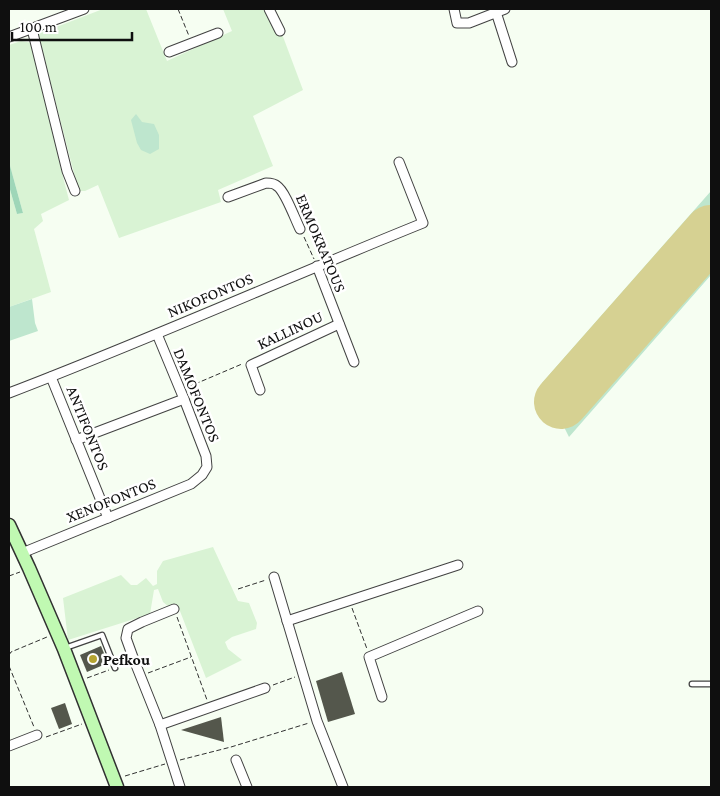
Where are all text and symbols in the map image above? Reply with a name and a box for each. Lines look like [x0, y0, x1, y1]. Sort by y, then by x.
scale bar [12, 10, 132, 42]
text: 100 m [20, 19, 57, 35]
street label: ERMOKRATOUS [293, 191, 349, 295]
street label: NIKOFONTOS [165, 269, 255, 321]
street label: KALLINOU [255, 307, 325, 353]
street label: DAMOFONTOS [170, 346, 224, 444]
street label: ANTIFONTOS [63, 384, 113, 472]
street label: XENOFONTOS [64, 474, 158, 526]
place label: Pefkou [103, 651, 150, 668]
marker: Pefkou [87, 653, 99, 665]

